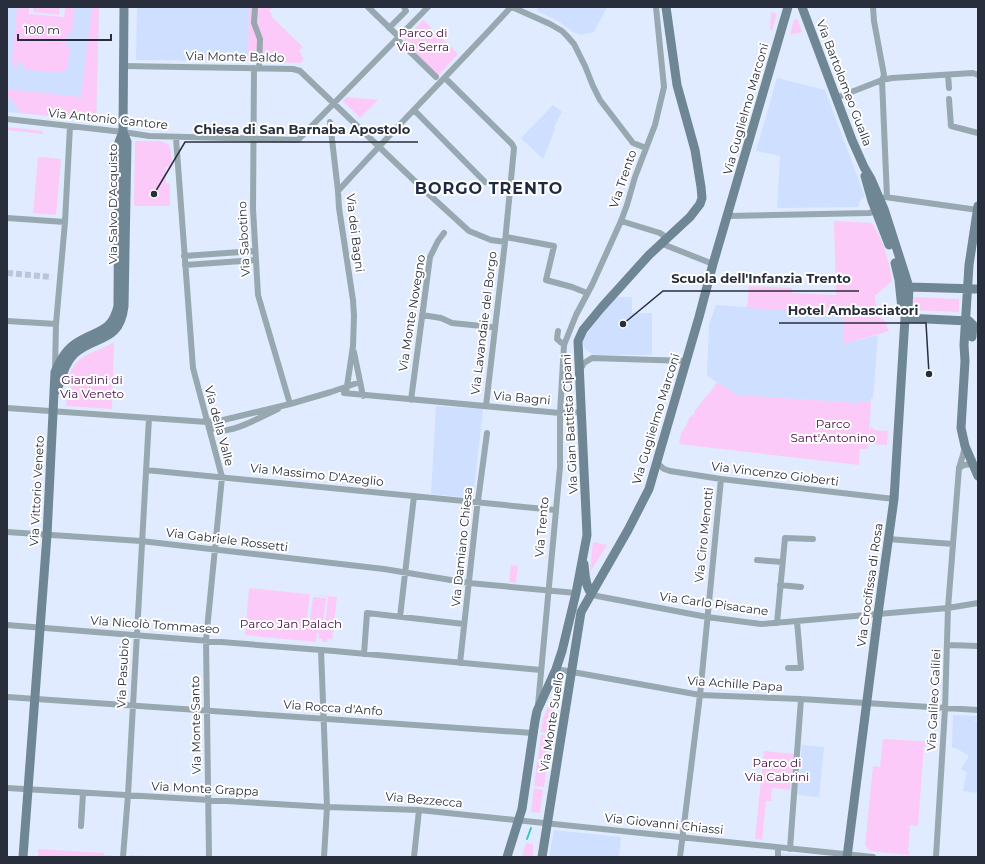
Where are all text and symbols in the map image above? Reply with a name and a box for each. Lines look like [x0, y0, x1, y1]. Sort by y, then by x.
scale bar [18, 16, 111, 42]
street label: Via Bartolomeo Gualla [813, 17, 876, 148]
text: 100 m [24, 22, 60, 37]
park label: Parco di Via Serra [397, 25, 449, 54]
street label: Via Guglielmo Marconi [720, 41, 772, 176]
street label: Via Monte Baldo [185, 48, 285, 65]
street label: Via Antonio Cantore [47, 105, 169, 132]
callout: Chiesa di San Barnaba Apostolo [185, 117, 418, 142]
text: Chiesa di San Barnaba Apostolo [194, 121, 411, 137]
street label: Via Salvo D'Acquisto [105, 144, 120, 264]
street label: Via Trento [606, 148, 639, 210]
district label: BORGO TRENTO [415, 179, 563, 198]
street label: Via dei Bagni [343, 193, 368, 273]
street label: Via Sabotino [234, 201, 253, 277]
street label: Via Lavandaie del Borgo [467, 250, 500, 396]
street label: Via Monte Novegno [395, 253, 428, 373]
callout: Scuola dell'Infanzia Trento [663, 266, 859, 291]
text: Scuola dell'Infanzia Trento [671, 270, 851, 286]
callout: Hotel Ambasciatori [779, 298, 926, 323]
text: Hotel Ambasciatori [788, 302, 918, 318]
street label: Via Guglielmo Marconi [628, 352, 683, 486]
street label: Via Gian Battista Cipani [558, 354, 581, 495]
park label: Giardini di Via Veneto [60, 372, 124, 401]
street label: Via della Valle [202, 384, 237, 468]
street label: Via Bagni [493, 388, 551, 407]
park label: Parco Sant'Antonino [790, 416, 876, 445]
street label: Via Vittorio Veneto [26, 435, 47, 547]
street label: Via Vincenzo Gioberti [710, 458, 840, 489]
street label: Via Massimo D'Azeglio [250, 460, 385, 489]
street label: Via Damiano Chiesa [448, 486, 475, 608]
street label: Via Ciro Menotti [691, 487, 716, 583]
street label: Via Trento [531, 496, 552, 558]
street label: Via Crocifissa di Rosa [853, 522, 886, 648]
street label: Via Gabriele Rossetti [165, 525, 289, 554]
street label: Via Carlo Pisacane [659, 588, 769, 619]
street label: Via Nicolò Tommaseo [90, 612, 220, 637]
park label: Parco Jan Palach [240, 616, 342, 631]
street label: Via Pasubio [113, 638, 132, 708]
street label: Via Galileo Galilei [923, 649, 944, 751]
street label: Via Monte Suello [536, 671, 567, 773]
street label: Via Achille Papa [687, 673, 783, 694]
street label: Via Monte Santo [187, 676, 204, 774]
street label: Via Rocca d'Anfo [283, 697, 383, 718]
park label: Parco di Via Cabrini [745, 755, 809, 784]
street label: Via Monte Grappa [151, 778, 259, 799]
street label: Via Bezzecca [385, 789, 463, 810]
street label: Via Giovanni Chiassi [604, 810, 724, 837]

